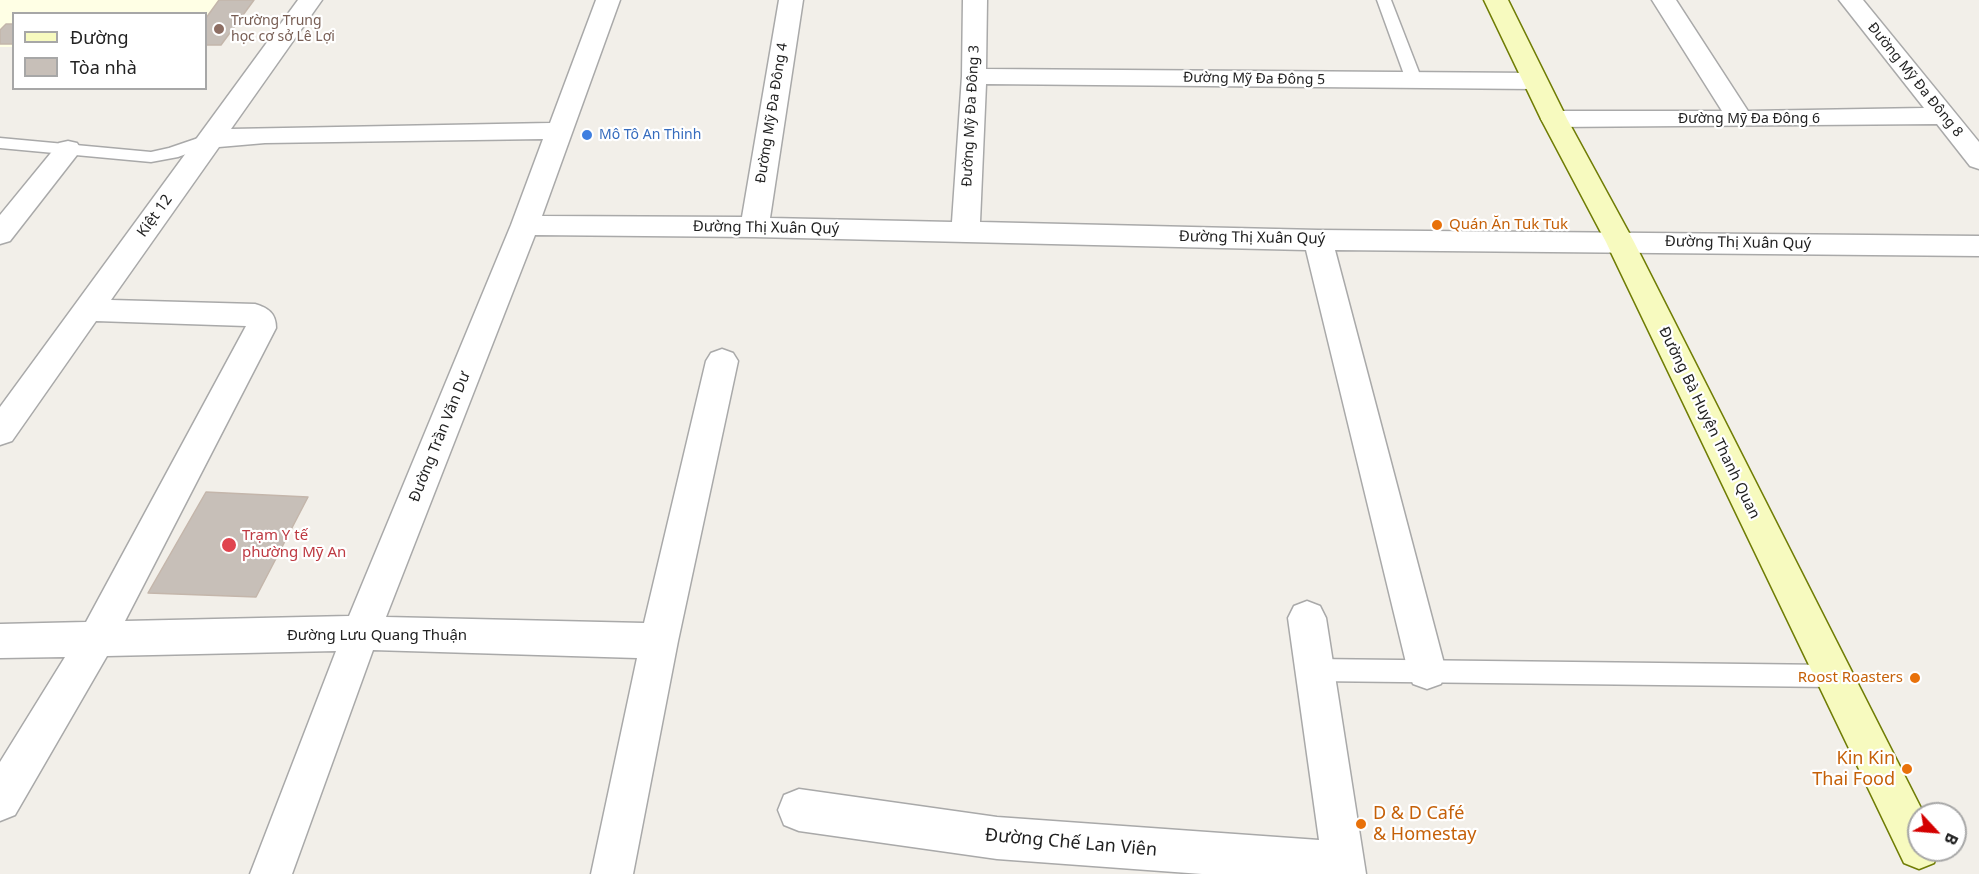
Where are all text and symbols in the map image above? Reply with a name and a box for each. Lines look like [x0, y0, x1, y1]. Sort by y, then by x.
legend [12, 12, 207, 90]
place label: Trường Trung học cơ sở Lê Lợi [231, 13, 335, 46]
street label: Đường Mỹ Đa Đông 8 [1864, 20, 1966, 140]
marker: Trường Trung học cơ sở Lê Lợi [212, 22, 226, 36]
text: Đường [70, 25, 129, 49]
street label: Đường Mỹ Đa Đông 4 [753, 42, 791, 184]
street label: Đường Mỹ Đa Đông 3 [959, 45, 983, 187]
text: Tòa nhà [70, 55, 137, 79]
street label: Đường Mỹ Đa Đông 5 [1183, 69, 1325, 89]
street label: Đường Mỹ Đa Đông 6 [1678, 111, 1820, 127]
place label: Mô Tô An Thinh [599, 127, 701, 143]
marker: Mô Tô An Thinh [580, 128, 594, 142]
street label: Kiệt 12 [134, 191, 176, 241]
place label: Quán Ăn Tuk Tuk [1449, 216, 1568, 234]
street label: Đường Thị Xuân Quý [693, 218, 839, 238]
marker: Quán Ăn Tuk Tuk [1430, 218, 1444, 232]
street label: Đường Thị Xuân Quý [1179, 228, 1325, 248]
street label: Đường Thị Xuân Quý [1665, 233, 1811, 253]
street label: Đường Bà Huyện Thanh Quan [1655, 324, 1763, 522]
street label: Đường Trần Văn Dư [406, 369, 474, 505]
place label: Trạm Y tế phường Mỹ An [242, 527, 346, 562]
marker: Trạm Y tế phường Mỹ An [220, 536, 238, 554]
street label: Đường Lưu Quang Thuận [287, 627, 467, 645]
place label: Roost Roasters [1798, 669, 1903, 687]
marker: Roost Roasters [1908, 671, 1922, 685]
place label: Kin Kin Thai Food [1812, 748, 1895, 790]
marker: Kin Kin Thai Food [1900, 762, 1914, 776]
north arrow [1907, 802, 1967, 862]
place label: D & D Café & Homestay [1373, 803, 1476, 846]
marker: D & D Café & Homestay [1354, 817, 1368, 831]
street label: Đường Chế Lan Viên [984, 825, 1158, 861]
text: B [1939, 829, 1964, 849]

